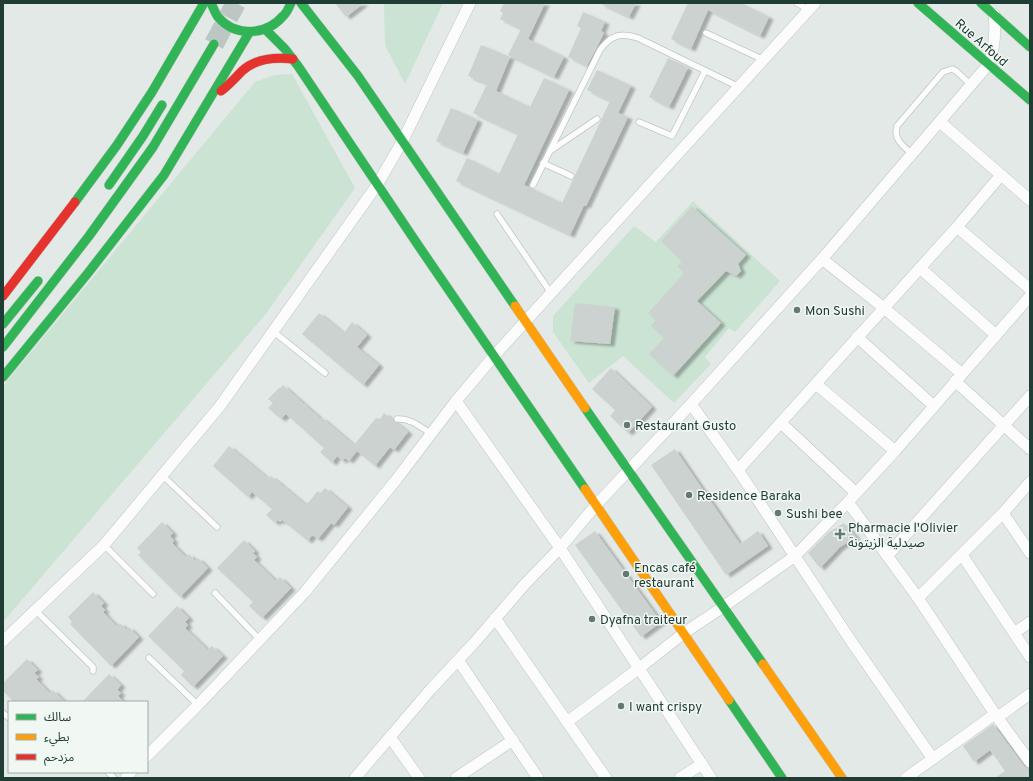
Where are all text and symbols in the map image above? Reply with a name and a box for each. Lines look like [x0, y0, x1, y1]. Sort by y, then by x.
street label: Rue Arfoud [951, 16, 1010, 71]
place label: Mon Sushi [805, 304, 865, 320]
marker: Mon Sushi [792, 305, 802, 315]
place label: Restaurant Gusto [635, 419, 736, 435]
marker: Restaurant Gusto [622, 420, 632, 430]
place label: Residence Baraka [697, 489, 801, 505]
marker: Residence Baraka [684, 490, 694, 500]
place label: Sushi bee [786, 507, 843, 523]
marker: Sushi bee [773, 508, 783, 518]
place label: Pharmacie l'Olivier صيدلية الزيتونة [848, 521, 958, 552]
marker: Pharmacie l'Olivier صيدلية الزيتونة [835, 529, 845, 539]
place label: Encas café restaurant [634, 561, 696, 592]
marker: Encas café restaurant [621, 569, 631, 579]
place label: Dyafna traiteur [600, 613, 687, 629]
marker: Dyafna traiteur [587, 614, 597, 624]
place label: I want crispy [629, 700, 702, 716]
legend [8, 701, 148, 773]
marker: I want crispy [616, 701, 626, 711]
text: سالك [44, 710, 71, 726]
text: بطيء [44, 730, 70, 747]
text: مزدحم [44, 750, 74, 766]

